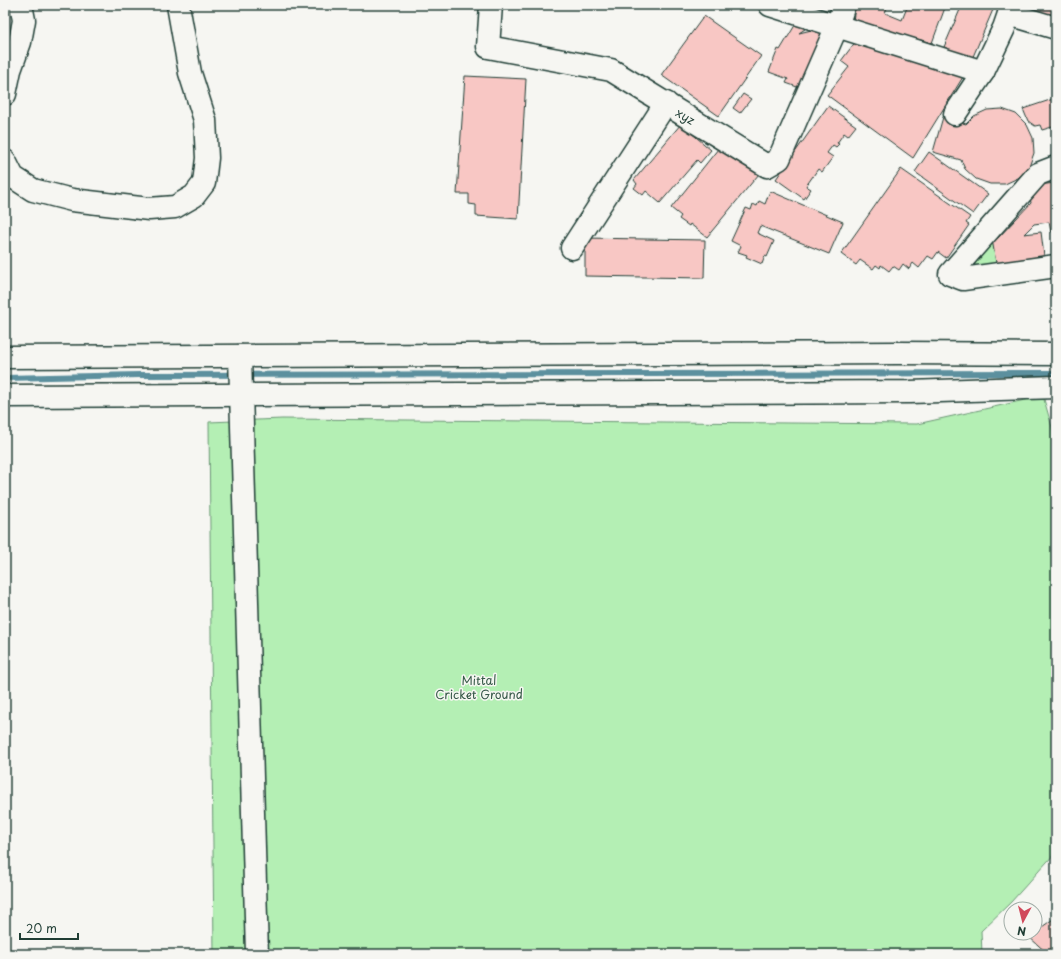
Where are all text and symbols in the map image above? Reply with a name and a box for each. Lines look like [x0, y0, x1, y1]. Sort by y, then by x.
street label: xyz [673, 103, 699, 129]
park label: Mittal Cricket Ground [435, 671, 523, 703]
north arrow [1003, 901, 1043, 941]
scale bar [20, 915, 78, 941]
text: 20 m [26, 919, 57, 937]
text: N [1016, 922, 1027, 940]

